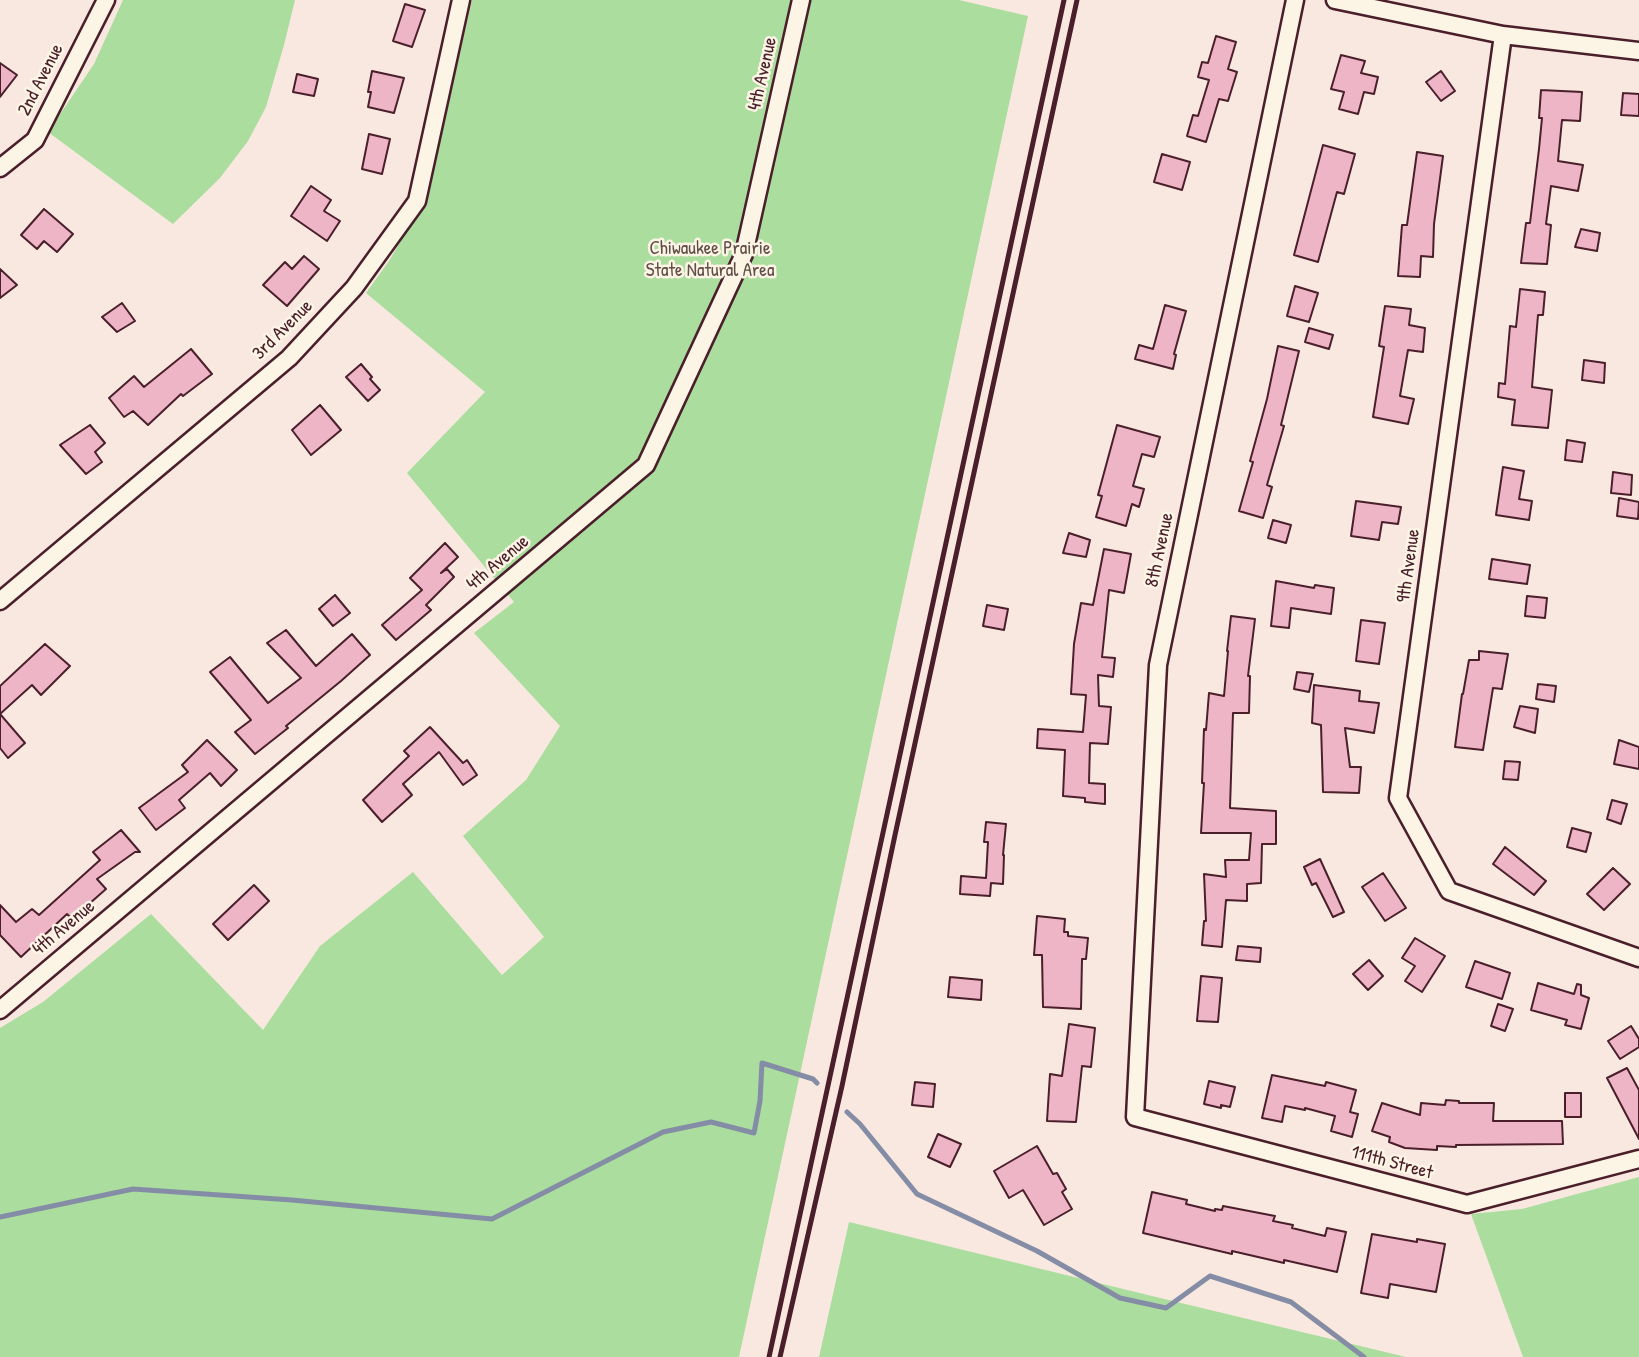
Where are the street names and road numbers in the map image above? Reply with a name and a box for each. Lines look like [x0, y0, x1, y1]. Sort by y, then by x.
street label: 4th Avenue [744, 35, 782, 113]
street label: 2nd Avenue [13, 40, 69, 120]
street label: 3rd Avenue [248, 295, 318, 365]
street label: 8th Avenue [1141, 511, 1179, 589]
street label: 9th Avenue [1393, 528, 1425, 604]
street label: 4th Avenue [462, 530, 534, 596]
street label: 4th Avenue [28, 895, 100, 961]
street label: 111th Street [1349, 1141, 1435, 1185]

